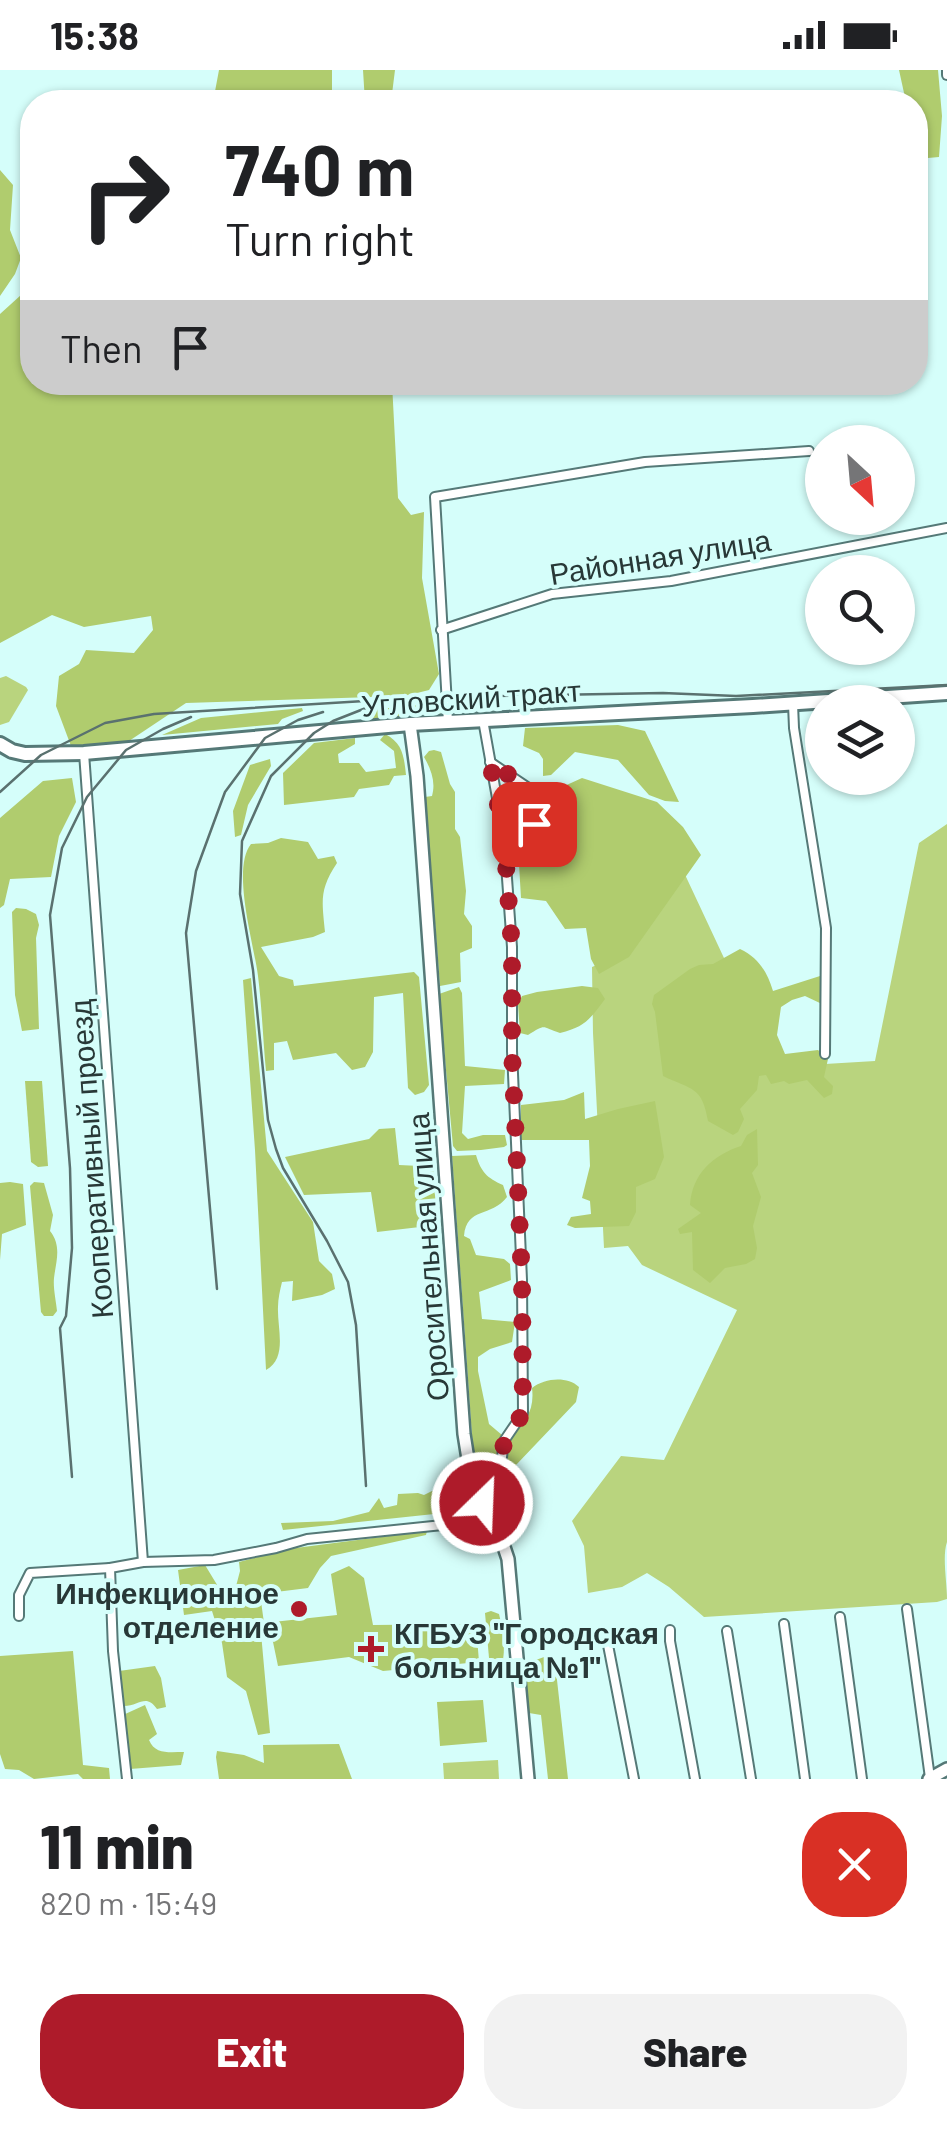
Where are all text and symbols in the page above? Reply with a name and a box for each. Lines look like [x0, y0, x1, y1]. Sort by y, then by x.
text: 15:38 [50, 12, 139, 58]
text: 740 m [225, 126, 414, 210]
icon: right [60, 130, 190, 260]
text: Turn right [225, 211, 415, 265]
icon: arrive [163, 320, 218, 375]
text: Then [60, 325, 143, 371]
north arrow [805, 425, 915, 535]
map controls [805, 425, 915, 795]
street label: Районная улица [547, 521, 774, 591]
button: search [805, 555, 915, 665]
street label: Угловский тракт [360, 671, 582, 723]
button: layers [805, 685, 915, 795]
pin [492, 782, 577, 867]
icon: arrive [507, 797, 562, 852]
street label: Кооперативный проезд [61, 998, 119, 1320]
street label: Оросительная улица [399, 1111, 455, 1402]
position arrow [430, 1451, 534, 1555]
place label: Инфекционное отделение [55, 1574, 279, 1644]
marker: Инфекционное отделение [288, 1598, 310, 1620]
place label: КГБУЗ "Городская больница №1" [394, 1614, 659, 1684]
marker: КГБУЗ "Городская больница №1" [358, 1636, 384, 1662]
text: 11 min [40, 1809, 194, 1881]
button: close [802, 1812, 907, 1917]
text: 820 m · 15:49 [40, 1883, 217, 1921]
button: Exit [40, 1994, 464, 2109]
button: Share [484, 1994, 907, 2109]

